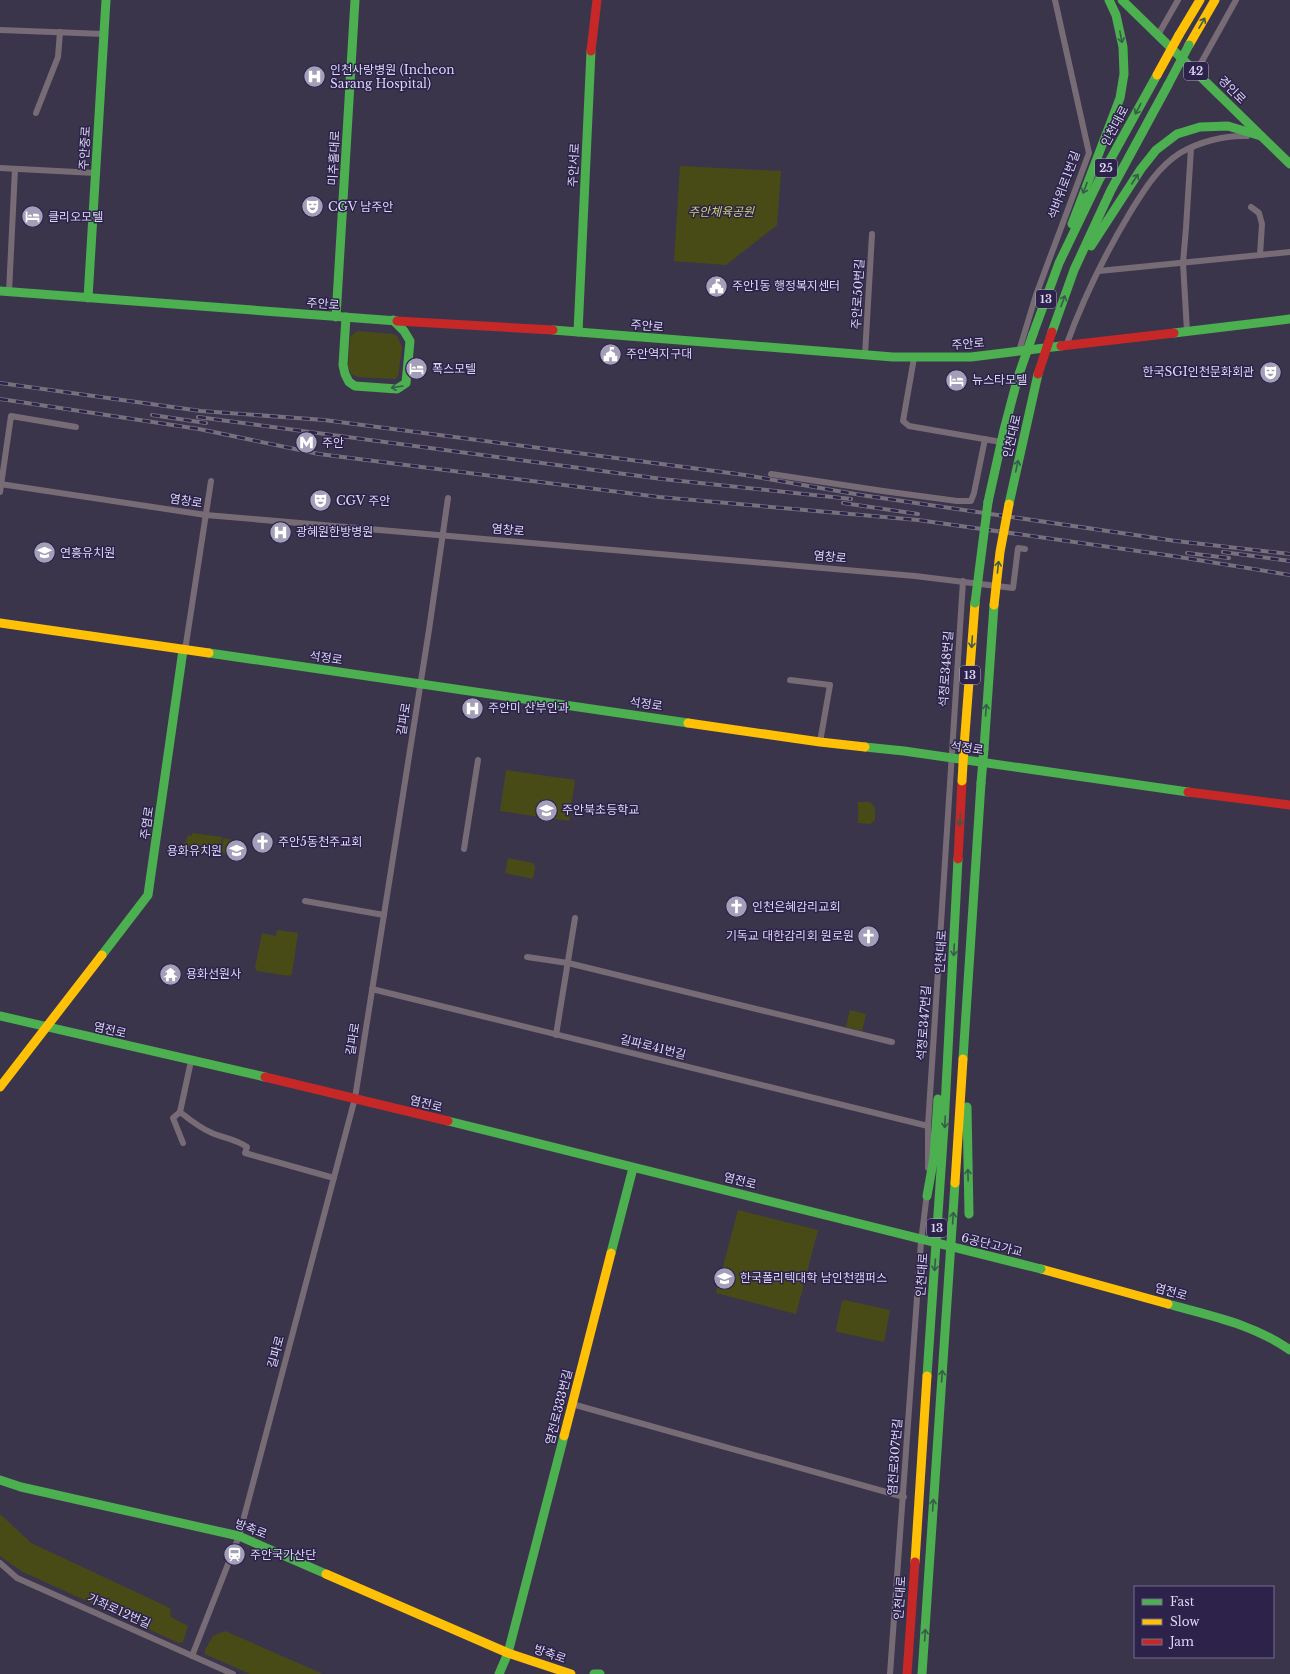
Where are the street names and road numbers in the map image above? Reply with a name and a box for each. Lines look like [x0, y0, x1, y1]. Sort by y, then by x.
road number: 42 [1184, 62, 1208, 80]
street label: 경인로 [1215, 73, 1249, 107]
street label: 인천대로 [1098, 103, 1132, 149]
street label: 주안중로 [76, 126, 93, 170]
street label: 미추홀대로 [325, 130, 342, 186]
street label: 주안서로 [565, 143, 582, 187]
street label: 석바위로1번길 [1044, 149, 1083, 221]
road number: 25 [1095, 159, 1117, 177]
street label: 주안로50번길 [848, 258, 867, 330]
road number: 13 [1036, 290, 1056, 308]
street label: 주안로 [306, 295, 340, 312]
street label: 주안로 [630, 317, 664, 334]
street label: 주안로 [951, 335, 985, 352]
street label: 인천대로 [999, 413, 1024, 459]
street label: 염창로 [169, 491, 204, 511]
street label: 염창로 [491, 521, 525, 538]
street label: 염창로 [813, 548, 847, 565]
street label: 석정로348번길 [935, 630, 956, 708]
street label: 석정로 [309, 648, 344, 667]
road number: 13 [960, 666, 980, 684]
street label: 석정로 [629, 694, 664, 713]
street label: 길파로 [394, 701, 414, 736]
street label: 석정로 [950, 738, 985, 757]
street label: 주염로 [137, 805, 156, 840]
street label: 인천대로 [932, 930, 949, 974]
street label: 석정로347번길 [913, 985, 934, 1061]
street label: 염전로 [92, 1018, 128, 1041]
street label: 길파로 [343, 1021, 363, 1056]
street label: 길파로41번길 [619, 1031, 688, 1062]
street label: 염전로 [408, 1092, 444, 1115]
street label: 염전로 [722, 1169, 758, 1192]
road number: 13 [927, 1219, 947, 1237]
street label: 6공단고가교 [960, 1230, 1024, 1259]
street label: 인천대로 [912, 1252, 931, 1298]
street label: 염전로 [1153, 1280, 1189, 1303]
street label: 길파로 [264, 1334, 287, 1370]
street label: 염전로333번길 [542, 1368, 575, 1446]
street label: 염전로307번길 [884, 1418, 905, 1496]
street label: 방축로 [233, 1516, 269, 1541]
street label: 인천대로 [890, 1575, 909, 1621]
street label: 가좌로12번길 [85, 1590, 153, 1631]
street label: 방축로 [532, 1641, 568, 1666]

